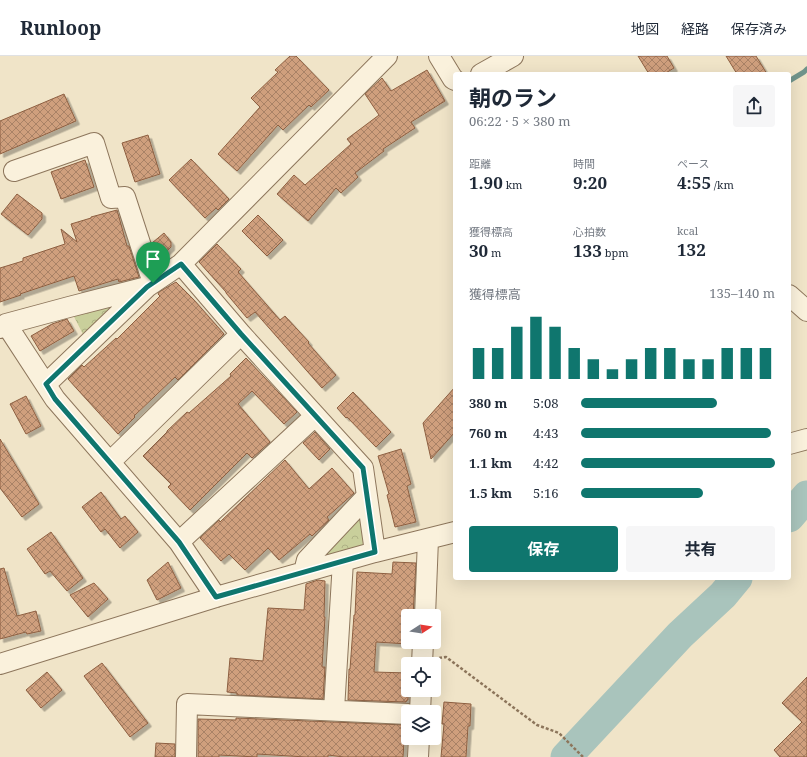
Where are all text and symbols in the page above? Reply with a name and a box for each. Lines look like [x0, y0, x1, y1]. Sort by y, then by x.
text: Runloop [20, 15, 101, 41]
text: 地図 [631, 19, 659, 38]
text: 経路 [681, 19, 709, 38]
text: 保存済み [731, 19, 787, 38]
text: 朝のラン [469, 82, 557, 112]
button: share [733, 85, 775, 127]
text: 06:22 · 5 × 380 m [469, 112, 571, 130]
text: 距離 [469, 156, 491, 171]
text: 時間 [573, 156, 595, 171]
text: ペース [677, 156, 709, 171]
text: 1.90 [469, 171, 503, 194]
text: 9:20 [573, 171, 607, 194]
text: 4:55 [677, 171, 711, 194]
text: km [503, 177, 523, 192]
text: /km [711, 177, 734, 192]
text: kcal [677, 223, 698, 238]
text: 獲得標高 [469, 224, 513, 239]
text: 心拍数 [573, 224, 606, 239]
text: 132 [677, 238, 706, 261]
text: 30 [469, 239, 488, 262]
text: 133 [573, 239, 602, 262]
pin [136, 242, 170, 283]
text: m [488, 245, 501, 260]
text: bpm [602, 245, 629, 260]
icon: arrive [142, 248, 164, 270]
text: 135–140 m [709, 284, 775, 302]
text: 獲得標高 [469, 285, 521, 303]
text: 380 m [469, 394, 507, 412]
text: 5:08 [533, 394, 559, 412]
text: 760 m [469, 424, 507, 442]
text: 4:43 [533, 424, 559, 442]
text: 1.1 km [469, 454, 512, 472]
text: 4:42 [533, 454, 559, 472]
text: 1.5 km [469, 484, 512, 502]
text: 5:16 [533, 484, 559, 502]
button: 保存 [469, 526, 618, 572]
button: 共有 [626, 526, 775, 572]
north arrow [401, 609, 441, 649]
map controls [401, 609, 441, 745]
button: locate [401, 657, 441, 697]
button: layers [401, 705, 441, 745]

